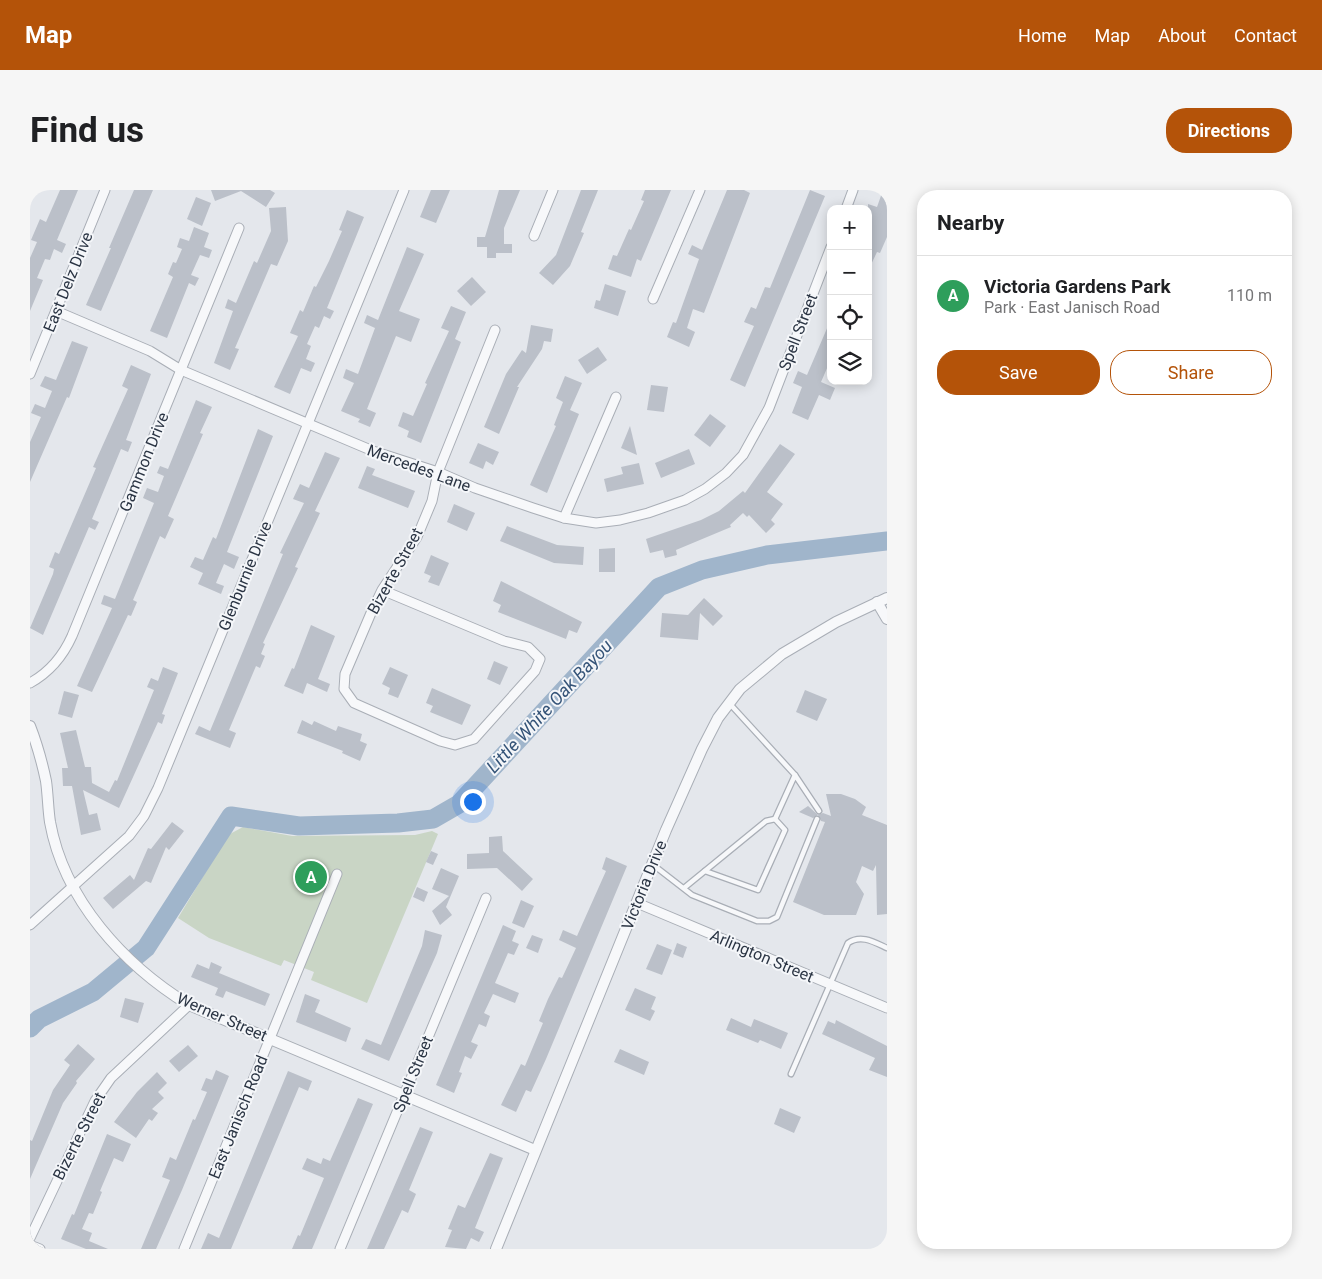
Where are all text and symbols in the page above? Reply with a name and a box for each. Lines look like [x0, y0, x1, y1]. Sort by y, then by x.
text: Map [25, 21, 72, 49]
text: Home [1018, 25, 1067, 46]
text: Map [1095, 25, 1130, 46]
text: About [1158, 25, 1206, 46]
text: Contact [1234, 25, 1297, 46]
button: Directions [1166, 108, 1292, 153]
text: Find us [30, 110, 144, 151]
map controls [827, 205, 872, 385]
button: + [827, 205, 872, 250]
text: Nearby [937, 211, 1004, 235]
street label: East Delz Drive [39, 229, 97, 335]
button: − [827, 250, 872, 295]
text: Victoria Gardens Park [984, 275, 1171, 298]
text: A [948, 286, 958, 305]
text: 110 m [1227, 286, 1272, 305]
street label: Spell Street [775, 291, 821, 373]
button: locate [827, 295, 872, 340]
text: Park · East Janisch Road [984, 298, 1160, 317]
button: layers [827, 340, 872, 385]
button: Save [937, 350, 1100, 395]
button: Share [1110, 350, 1272, 395]
street label: Gammon Drive [115, 410, 173, 514]
street label: Mercedes Lane [365, 440, 473, 496]
street label: Glenburnie Drive [214, 518, 276, 634]
street label: Bizerte Street [363, 524, 427, 618]
water label: Little White Oak Bayou [482, 635, 616, 777]
your location [460, 789, 486, 815]
street label: Victoria Drive [617, 838, 671, 932]
pin: A [295, 858, 327, 896]
street label: Arlington Street [707, 926, 817, 986]
street label: Werner Street [174, 989, 270, 1045]
street label: Spell Street [389, 1033, 437, 1115]
street label: East Janisch Road [205, 1052, 271, 1182]
street label: Bizerte Street [49, 1089, 109, 1183]

